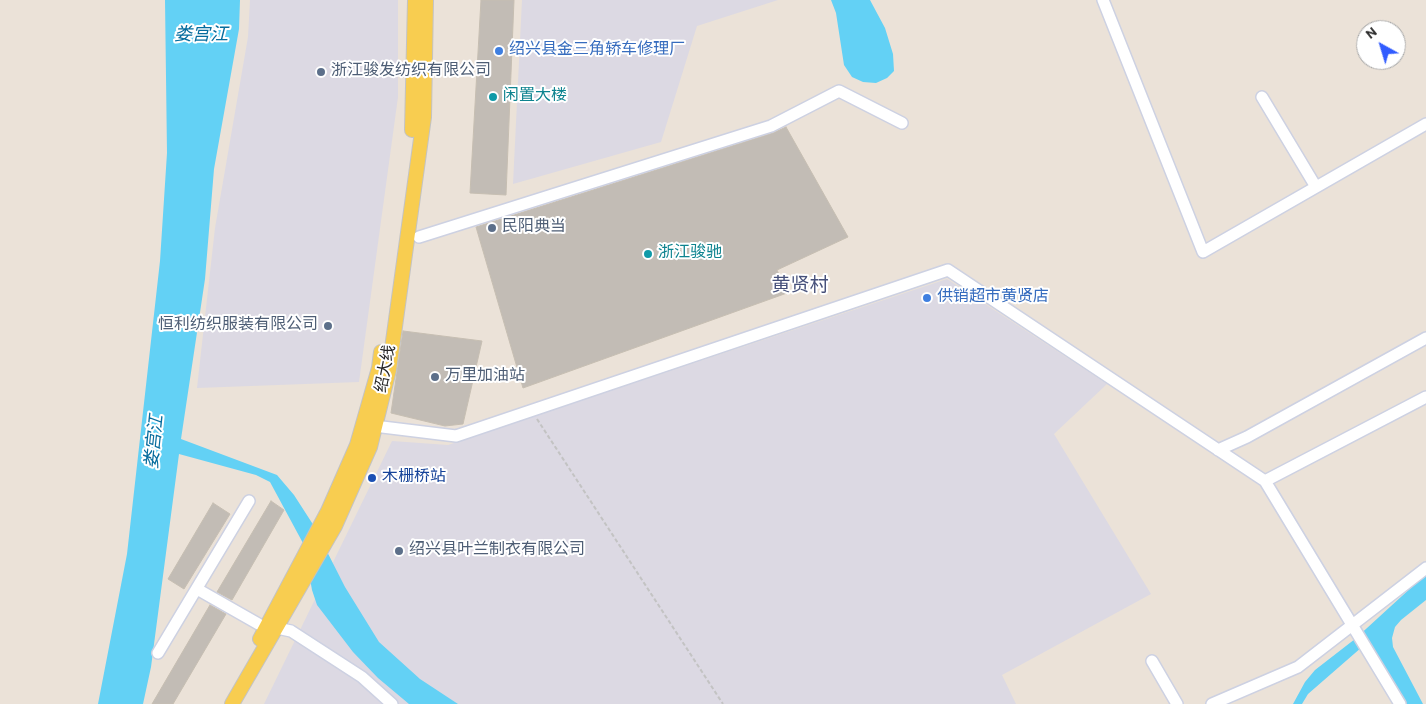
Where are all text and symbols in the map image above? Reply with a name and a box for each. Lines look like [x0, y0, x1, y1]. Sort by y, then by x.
north arrow [1356, 20, 1406, 70]
text: N [1363, 24, 1381, 44]
water label: 娄宫江 [174, 25, 228, 47]
place label: 绍兴县金三角轿车修理厂 [509, 41, 685, 61]
marker: 绍兴县金三角轿车修理厂 [493, 45, 505, 57]
place label: 浙江骏发纺织有限公司 [331, 62, 491, 82]
marker: 浙江骏发纺织有限公司 [315, 66, 327, 78]
place label: 闲置大楼 [503, 87, 567, 107]
marker: 闲置大楼 [487, 91, 499, 103]
place label: 民阳典当 [502, 218, 566, 238]
marker: 民阳典当 [486, 222, 498, 234]
place label: 浙江骏驰 [658, 244, 722, 264]
marker: 浙江骏驰 [642, 248, 654, 260]
district label: 黄贤村 [772, 276, 828, 298]
place label: 供销超市黄贤店 [937, 288, 1049, 308]
marker: 供销超市黄贤店 [921, 292, 933, 304]
place label: 恒利纺织服装有限公司 [158, 316, 318, 336]
marker: 恒利纺织服装有限公司 [322, 320, 334, 332]
street label: 绍大线 [373, 344, 401, 394]
place label: 万里加油站 [445, 367, 525, 387]
marker: 万里加油站 [429, 371, 441, 383]
water label: 娄宫江 [142, 414, 170, 470]
place label: 木栅桥站 [382, 468, 446, 488]
marker: 木栅桥站 [366, 472, 378, 484]
place label: 绍兴县叶兰制衣有限公司 [409, 541, 585, 561]
marker: 绍兴县叶兰制衣有限公司 [393, 545, 405, 557]

